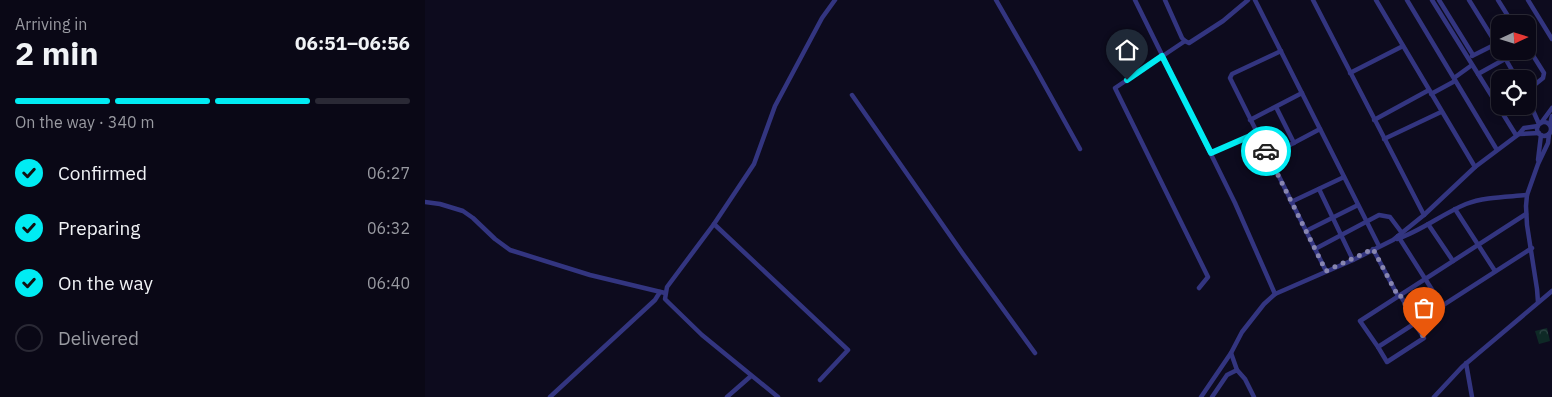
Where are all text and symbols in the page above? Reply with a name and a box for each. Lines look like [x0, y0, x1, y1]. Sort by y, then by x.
text: Arriving in [15, 14, 87, 34]
north arrow [1491, 15, 1536, 60]
map controls [1491, 15, 1536, 115]
pin [1106, 29, 1148, 80]
text: 06:51–06:56 [295, 31, 410, 55]
text: 2 min [15, 32, 99, 74]
icon: home [1113, 36, 1141, 64]
button: locate [1491, 70, 1536, 115]
text: On the way · 340 m [15, 112, 154, 132]
courier [1241, 126, 1291, 176]
icon: car [1252, 137, 1280, 165]
icon: check [15, 159, 43, 187]
text: Confirmed [58, 161, 147, 185]
text: 06:27 [367, 163, 410, 183]
icon: check [15, 214, 43, 242]
text: Preparing [58, 216, 140, 240]
text: 06:32 [367, 218, 410, 238]
icon: check [15, 269, 43, 297]
text: On the way [58, 271, 153, 295]
text: 06:40 [367, 273, 410, 293]
pin [1403, 287, 1445, 338]
icon: bag [1410, 294, 1438, 322]
text: Delivered [58, 326, 139, 350]

